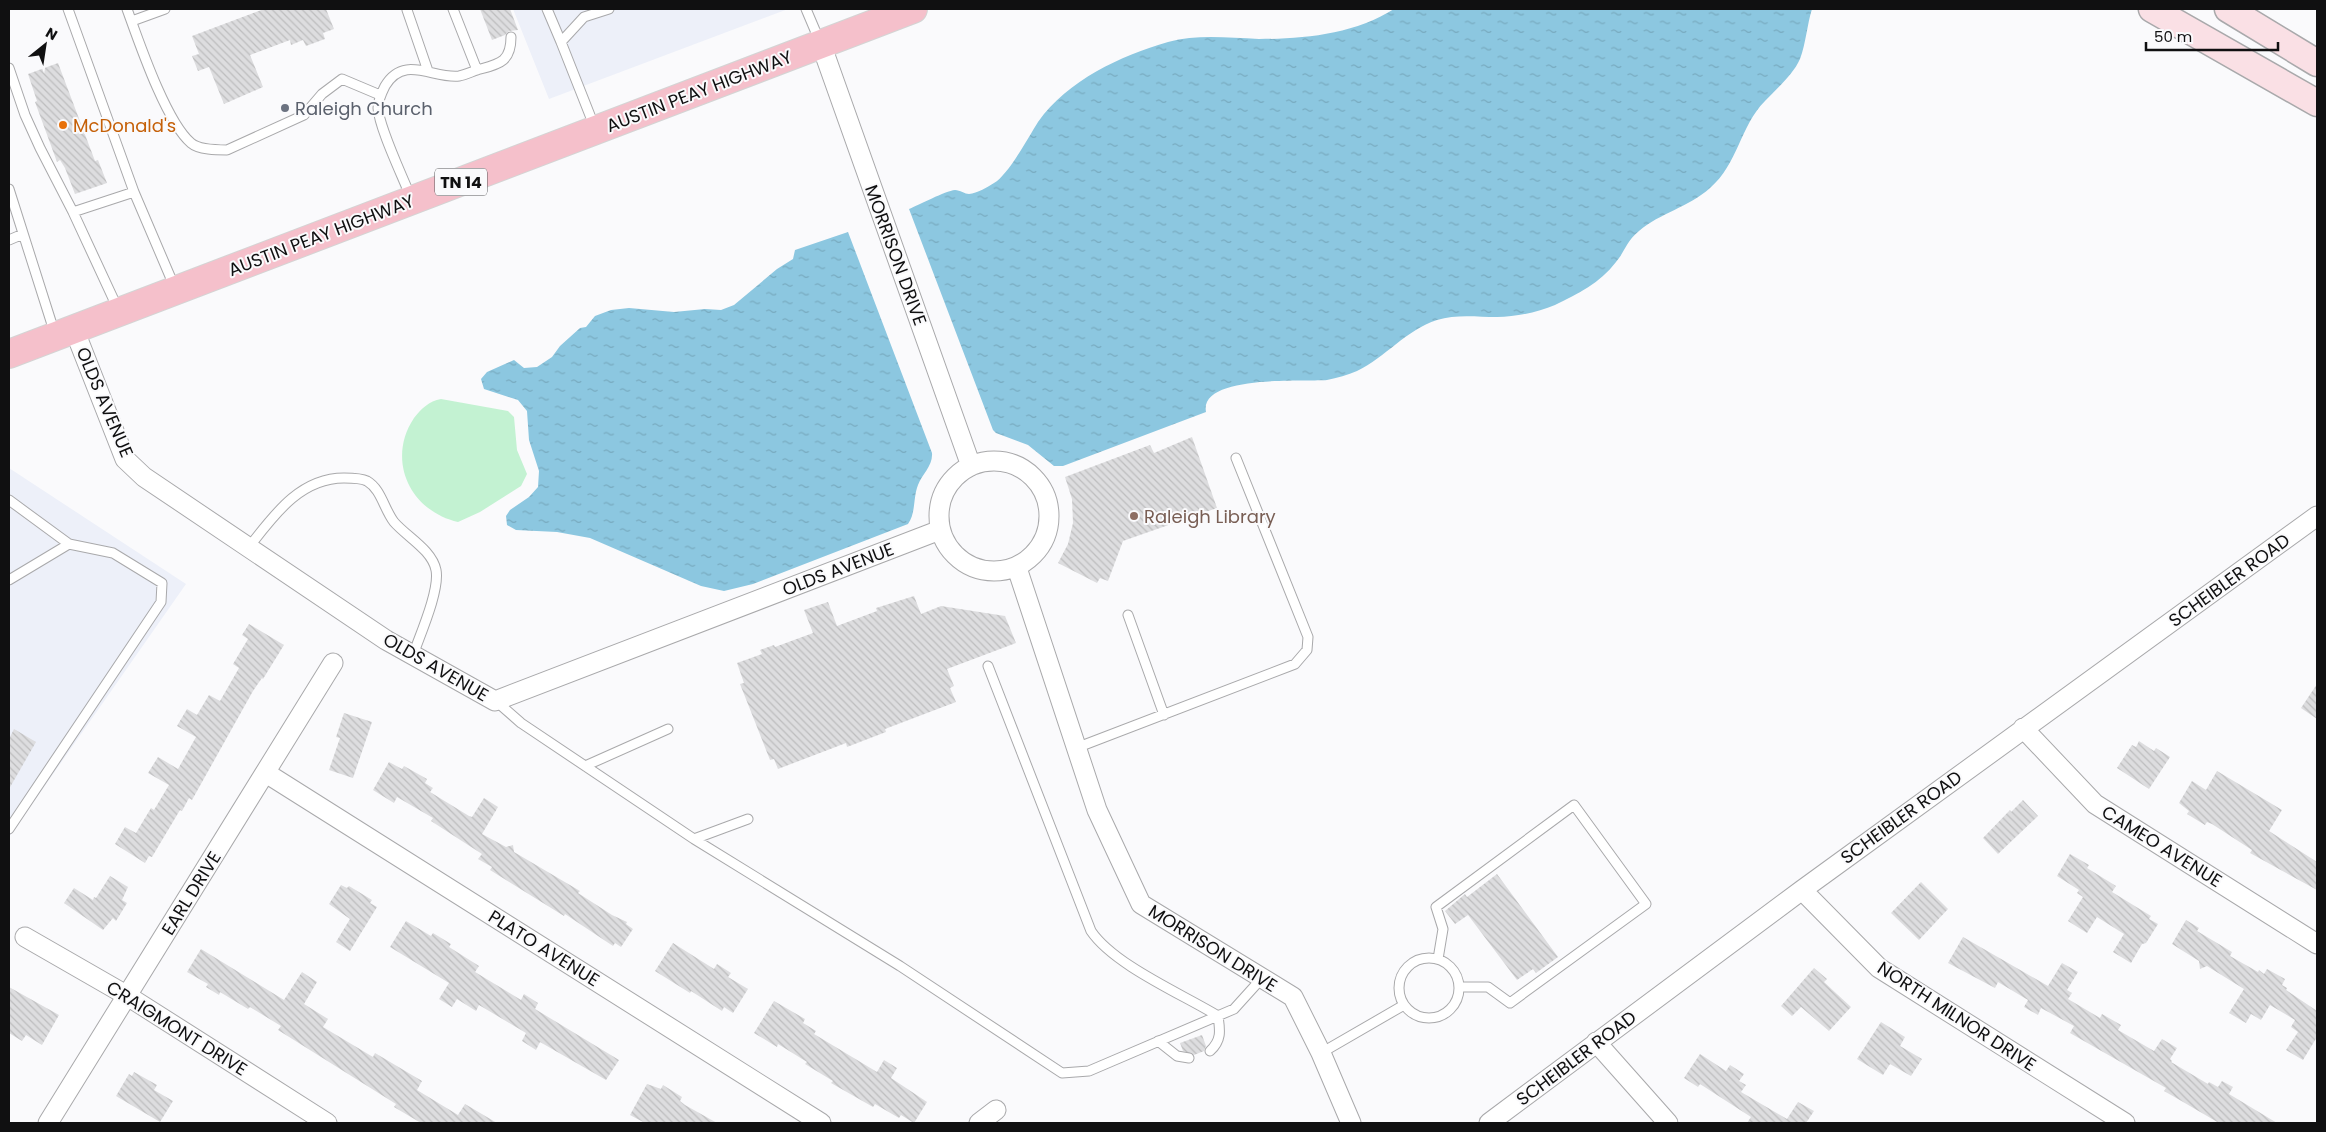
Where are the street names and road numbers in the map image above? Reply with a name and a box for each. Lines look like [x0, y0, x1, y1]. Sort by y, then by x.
street label: AUSTIN PEAY HIGHWAY [602, 44, 796, 138]
road number: TN 14 [435, 168, 487, 196]
street label: MORRISON DRIVE [859, 181, 933, 329]
street label: AUSTIN PEAY HIGHWAY [224, 188, 418, 282]
street label: OLDS AVENUE [71, 343, 139, 461]
street label: SCHEIBLER ROAD [2163, 527, 2295, 633]
street label: OLDS AVENUE [779, 536, 897, 602]
street label: OLDS AVENUE [379, 627, 493, 707]
street label: SCHEIBLER ROAD [1835, 764, 1967, 870]
street label: CAMEO AVENUE [2097, 799, 2227, 893]
street label: EARL DRIVE [155, 846, 227, 940]
street label: MORRISON DRIVE [1144, 898, 1282, 998]
street label: PLATO AVENUE [484, 904, 604, 992]
street label: NORTH MILNOR DRIVE [1873, 955, 2041, 1077]
street label: CRAIGMONT DRIVE [102, 975, 252, 1081]
street label: SCHEIBLER ROAD [1511, 1005, 1641, 1111]

